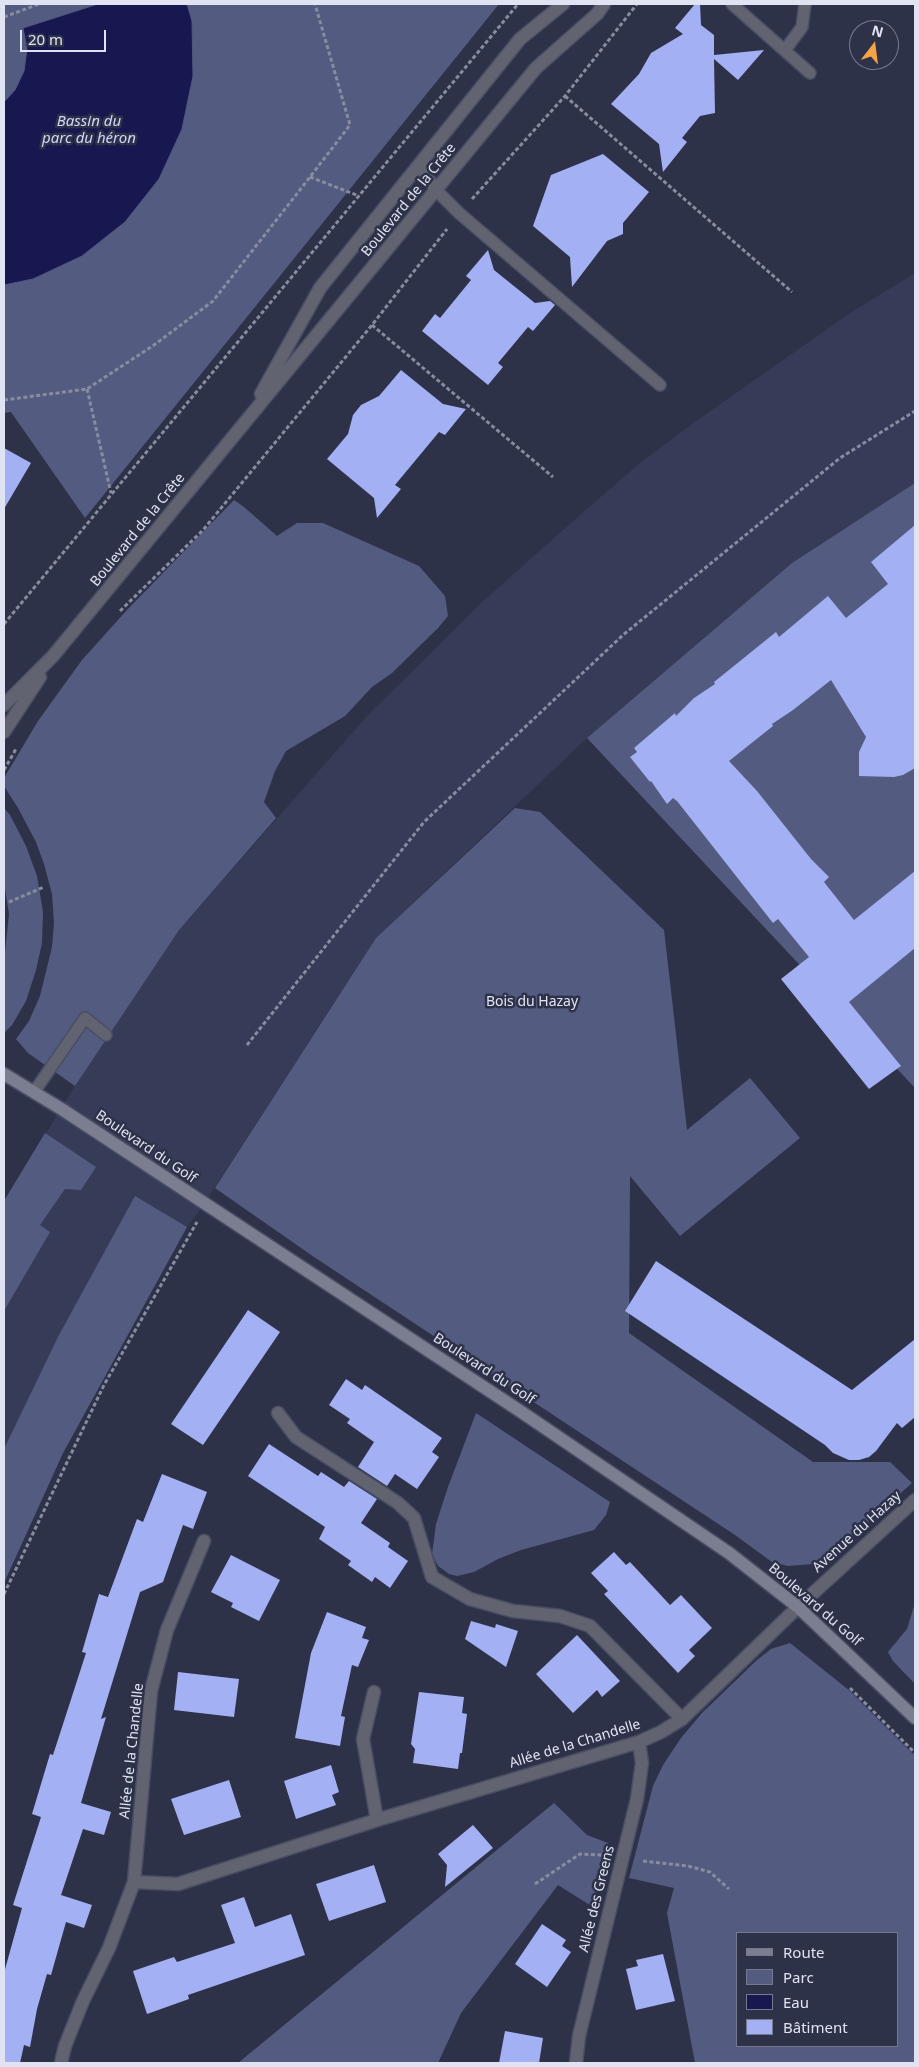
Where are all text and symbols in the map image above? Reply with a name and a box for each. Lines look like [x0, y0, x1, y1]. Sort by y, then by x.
scale bar [22, 20, 109, 52]
north arrow [849, 20, 899, 70]
text: N [870, 20, 886, 42]
text: 20 m [28, 29, 63, 49]
water label: Bassin du parc du héron [42, 113, 136, 148]
street label: Boulevard de la Crête [358, 140, 460, 260]
street label: Boulevard de la Crête [87, 470, 189, 590]
park label: Bois du Hazay [486, 994, 578, 1010]
street label: Boulevard du Golf [92, 1107, 200, 1187]
street label: Boulevard du Golf [430, 1330, 538, 1408]
street label: Avenue du Hazay [809, 1488, 905, 1576]
street label: Boulevard du Golf [765, 1560, 865, 1650]
street label: Allée de la Chandelle [117, 1682, 147, 1820]
street label: Allée de la Chandelle [507, 1716, 643, 1772]
street label: Allée des Greens [576, 1844, 618, 1954]
legend [736, 1932, 899, 2047]
text: Route [783, 1942, 825, 1962]
text: Parc [783, 1967, 814, 1987]
text: Eau [783, 1992, 809, 2012]
text: Bâtiment [783, 2017, 848, 2037]

